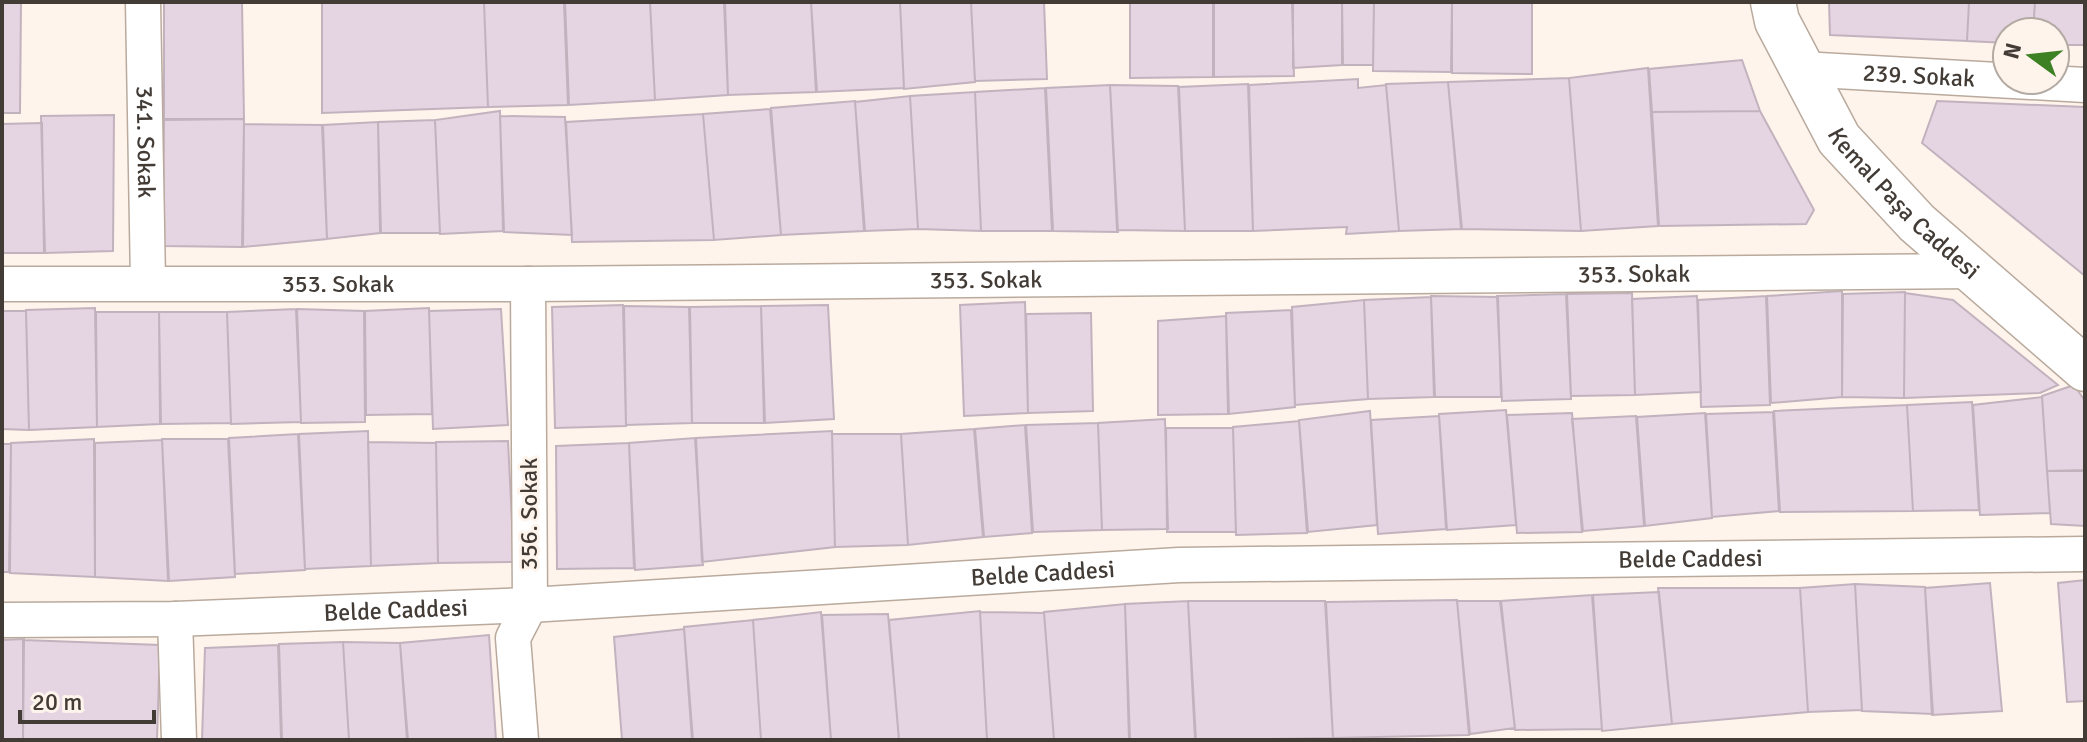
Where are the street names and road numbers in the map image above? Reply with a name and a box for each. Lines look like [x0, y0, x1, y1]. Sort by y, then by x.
street label: 239. Sokak [1862, 57, 1976, 94]
street label: 341. Sokak [129, 85, 162, 199]
street label: Kemal Paşa Caddesi [1821, 123, 1986, 286]
street label: 353. Sokak [1578, 259, 1690, 290]
street label: 353. Sokak [930, 264, 1042, 295]
street label: 353. Sokak [282, 269, 394, 299]
street label: 356. Sokak [514, 458, 544, 570]
street label: Belde Caddesi [1618, 543, 1763, 575]
street label: Belde Caddesi [970, 554, 1116, 593]
street label: Belde Caddesi [323, 592, 469, 628]

